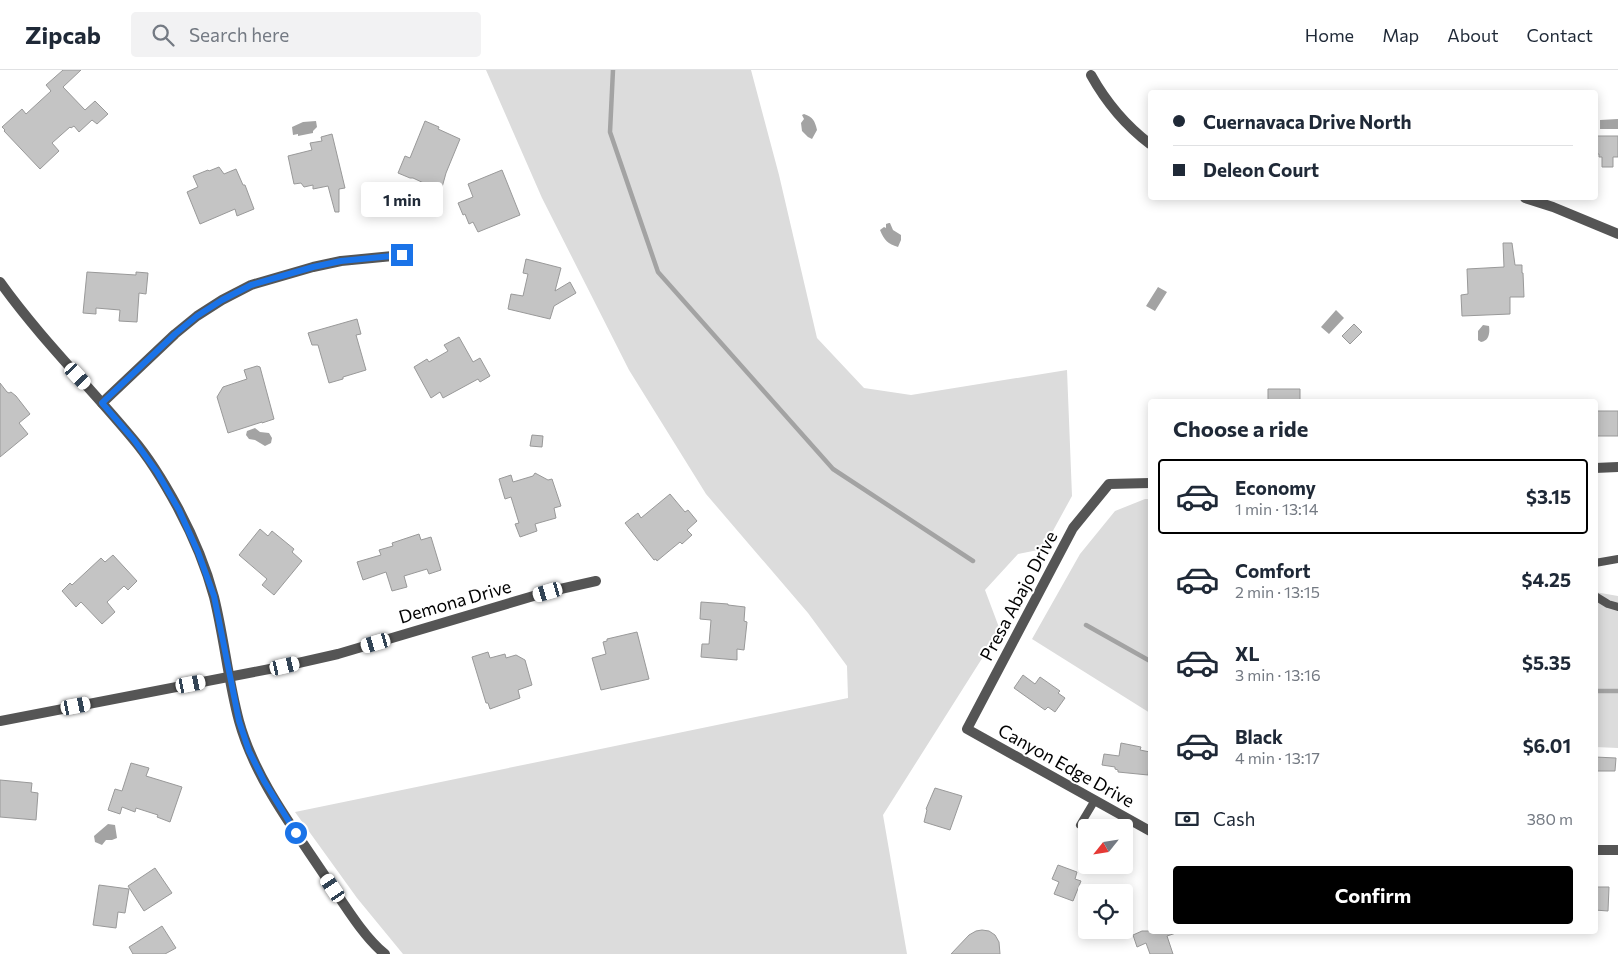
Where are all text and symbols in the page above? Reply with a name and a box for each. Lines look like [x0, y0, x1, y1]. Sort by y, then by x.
search box [131, 12, 481, 57]
text: Zipcab [25, 20, 101, 49]
icon: search [149, 21, 177, 49]
text: Search here [189, 23, 289, 46]
text: Home [1305, 24, 1354, 46]
text: Map [1382, 24, 1419, 46]
text: About [1447, 24, 1499, 46]
text: Contact [1527, 24, 1593, 46]
text: Cuernavaca Drive North [1203, 110, 1411, 133]
text: Deleon Court [1203, 158, 1319, 181]
callout: 1 min [361, 182, 443, 218]
text: 1 min [383, 190, 421, 209]
route end [391, 244, 413, 266]
car [62, 360, 93, 392]
text: Choose a ride [1173, 415, 1308, 442]
icon: car [1175, 474, 1220, 519]
text: Economy [1235, 476, 1316, 499]
text: $3.15 [1526, 485, 1571, 508]
text: 1 min · 13:14 [1235, 499, 1318, 518]
street label: Presa Abajo Drive [975, 527, 1062, 664]
icon: car [1175, 557, 1220, 602]
text: Comfort [1235, 559, 1311, 582]
text: $4.25 [1522, 568, 1571, 591]
street label: Demona Drive [396, 574, 513, 628]
car [531, 581, 564, 603]
text: 2 min · 13:15 [1235, 582, 1320, 601]
car [359, 632, 392, 654]
icon: car [1175, 640, 1220, 685]
text: XL [1235, 642, 1260, 665]
text: $5.35 [1522, 651, 1571, 674]
car [268, 655, 301, 677]
text: 3 min · 13:16 [1235, 665, 1321, 684]
car [174, 674, 207, 694]
car [59, 696, 92, 716]
street label: Canyon Edge Drive [994, 719, 1138, 812]
icon: car [1175, 723, 1220, 768]
text: Black [1235, 725, 1283, 748]
text: $6.01 [1523, 734, 1571, 757]
text: 4 min · 13:17 [1235, 748, 1320, 767]
icon: cash [1173, 805, 1201, 833]
text: Cash [1213, 807, 1255, 830]
text: 380 m [1527, 809, 1573, 828]
north arrow [1078, 819, 1132, 874]
map controls [1078, 819, 1133, 939]
route start [285, 822, 307, 844]
button: Confirm [1173, 866, 1573, 924]
car [318, 871, 347, 905]
button: locate [1078, 884, 1133, 939]

